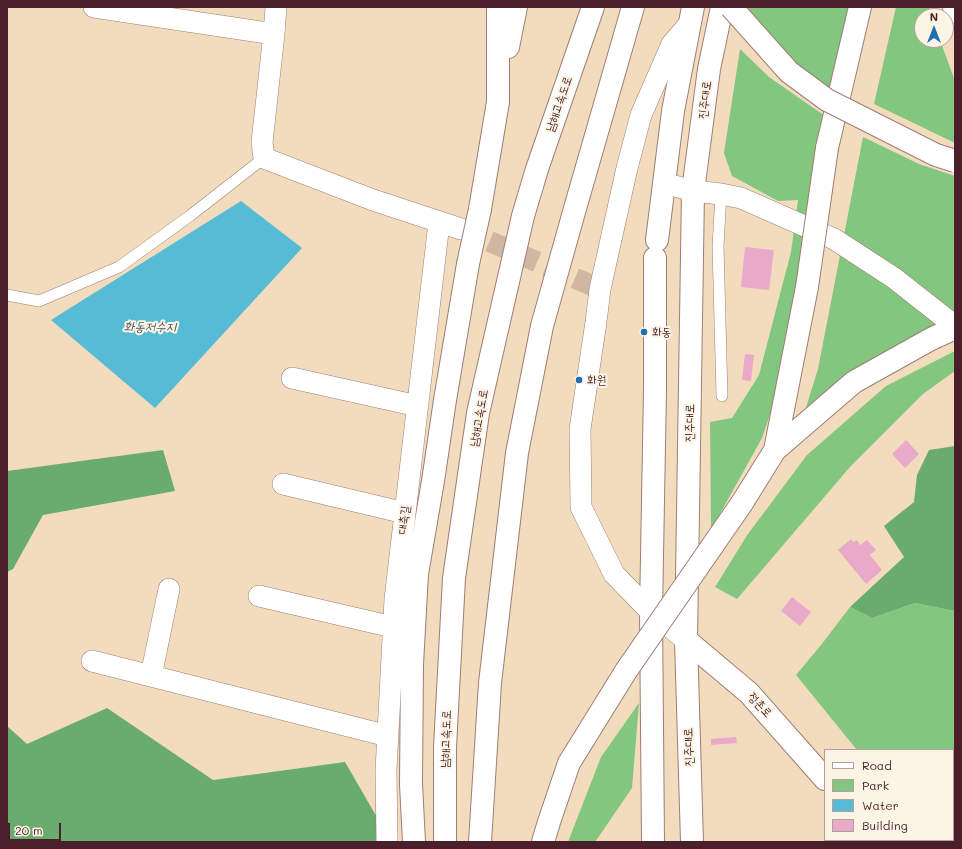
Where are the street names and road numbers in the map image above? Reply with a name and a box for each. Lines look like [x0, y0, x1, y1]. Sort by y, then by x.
street label: 남해고속도로 [543, 74, 575, 134]
street label: 진주대로 [696, 80, 714, 120]
street label: 남해고속도로 [467, 388, 491, 448]
street label: 진주대로 [682, 404, 698, 442]
street label: 대축길 [395, 505, 413, 535]
street label: 정촌로 [745, 689, 775, 721]
street label: 남해고속도로 [438, 710, 454, 768]
street label: 진주대로 [681, 727, 697, 767]

